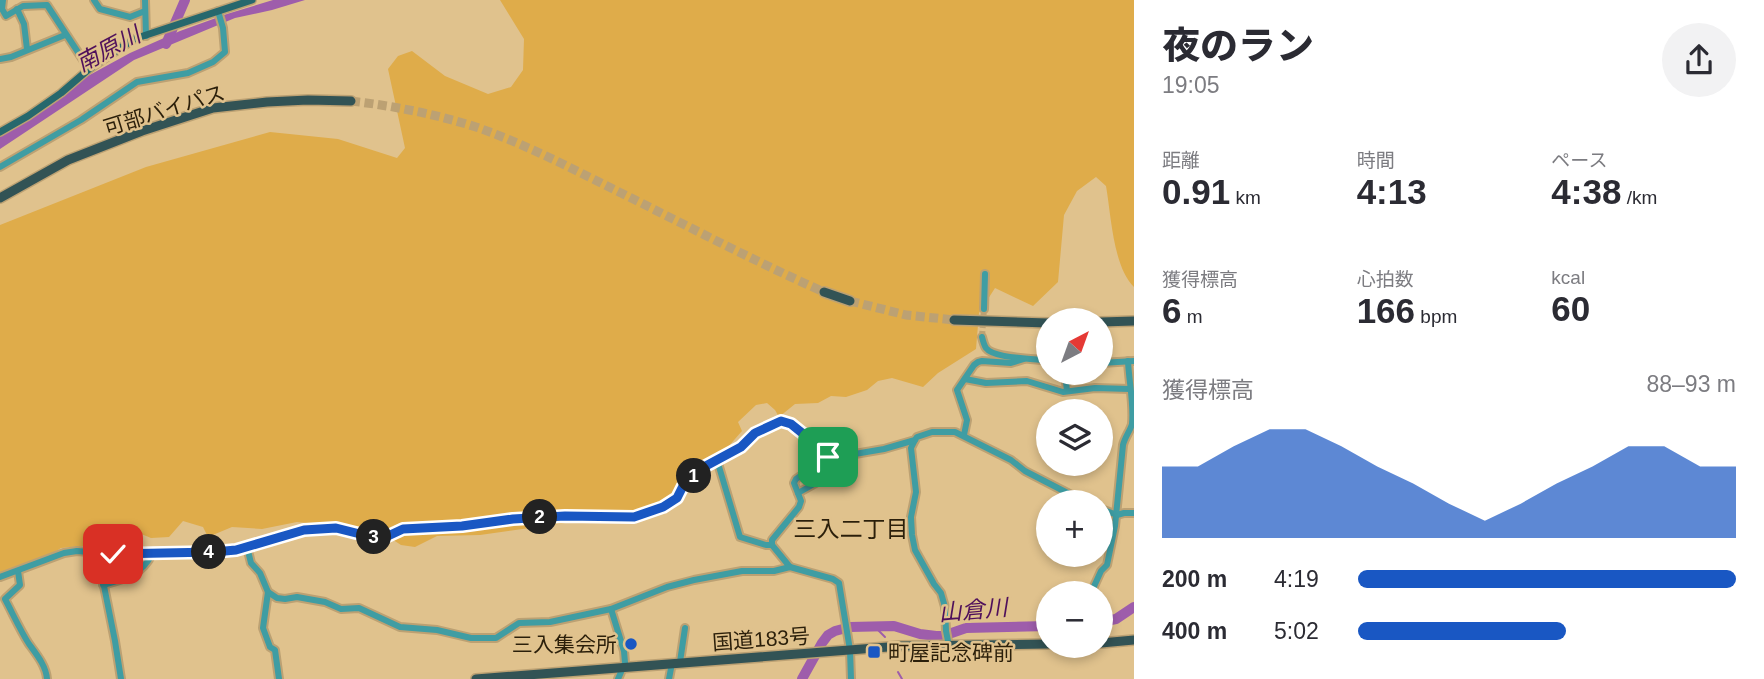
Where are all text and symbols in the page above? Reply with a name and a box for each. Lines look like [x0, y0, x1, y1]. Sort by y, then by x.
water label: 南原川 [71, 20, 147, 77]
button: share [1662, 23, 1736, 97]
text: 夜のラン [1162, 25, 1314, 67]
text: 19:05 [1162, 72, 1220, 98]
street label: 可部バイパス [101, 81, 227, 139]
text: 距離 [1162, 150, 1200, 171]
text: 時間 [1357, 150, 1395, 171]
text: ペース [1551, 150, 1607, 171]
text: 0.91 [1162, 172, 1230, 211]
text: 4:13 [1357, 172, 1427, 211]
text: 4:38 [1551, 172, 1621, 211]
text: km [1230, 187, 1261, 208]
text: /km [1621, 187, 1657, 208]
text: kcal [1551, 267, 1585, 288]
text: 獲得標高 [1162, 269, 1238, 290]
text: 心拍数 [1357, 269, 1414, 290]
text: 60 [1551, 289, 1590, 328]
text: 6 [1162, 291, 1181, 330]
text: 166 [1357, 291, 1415, 330]
text: m [1181, 306, 1203, 327]
text: bpm [1415, 306, 1457, 327]
north arrow [1036, 308, 1113, 385]
map controls [1036, 308, 1113, 658]
text: 88–93 m [1646, 371, 1736, 397]
text: 獲得標高 [1162, 377, 1254, 403]
button: layers [1036, 399, 1113, 476]
pin [798, 427, 858, 487]
icon: arrive [809, 438, 847, 476]
pin: 1 [676, 458, 712, 494]
text: 1 [688, 465, 699, 486]
button: + [1036, 490, 1113, 567]
pin: 2 [522, 500, 558, 534]
text: 2 [534, 506, 545, 527]
district label: 三入二丁目 [794, 516, 909, 542]
pin: 3 [356, 520, 392, 554]
pin [83, 524, 143, 584]
text: 3 [368, 526, 379, 547]
pin: 4 [192, 534, 227, 570]
icon: check [94, 535, 132, 573]
text: 4 [203, 541, 214, 562]
text: 200 m [1162, 566, 1227, 592]
text: 4:19 [1274, 566, 1319, 592]
button: − [1036, 581, 1113, 658]
water label: 山倉川 [937, 594, 1011, 626]
text: 400 m [1162, 618, 1227, 644]
text: 5:02 [1274, 618, 1319, 644]
street label: 国道183号 [711, 624, 811, 654]
place label: 三入集会所 [512, 633, 617, 656]
marker: 三入集会所 [623, 636, 639, 652]
place label: 町屋記念碑前 [888, 641, 1014, 664]
marker: 町屋記念碑前 [866, 644, 882, 660]

